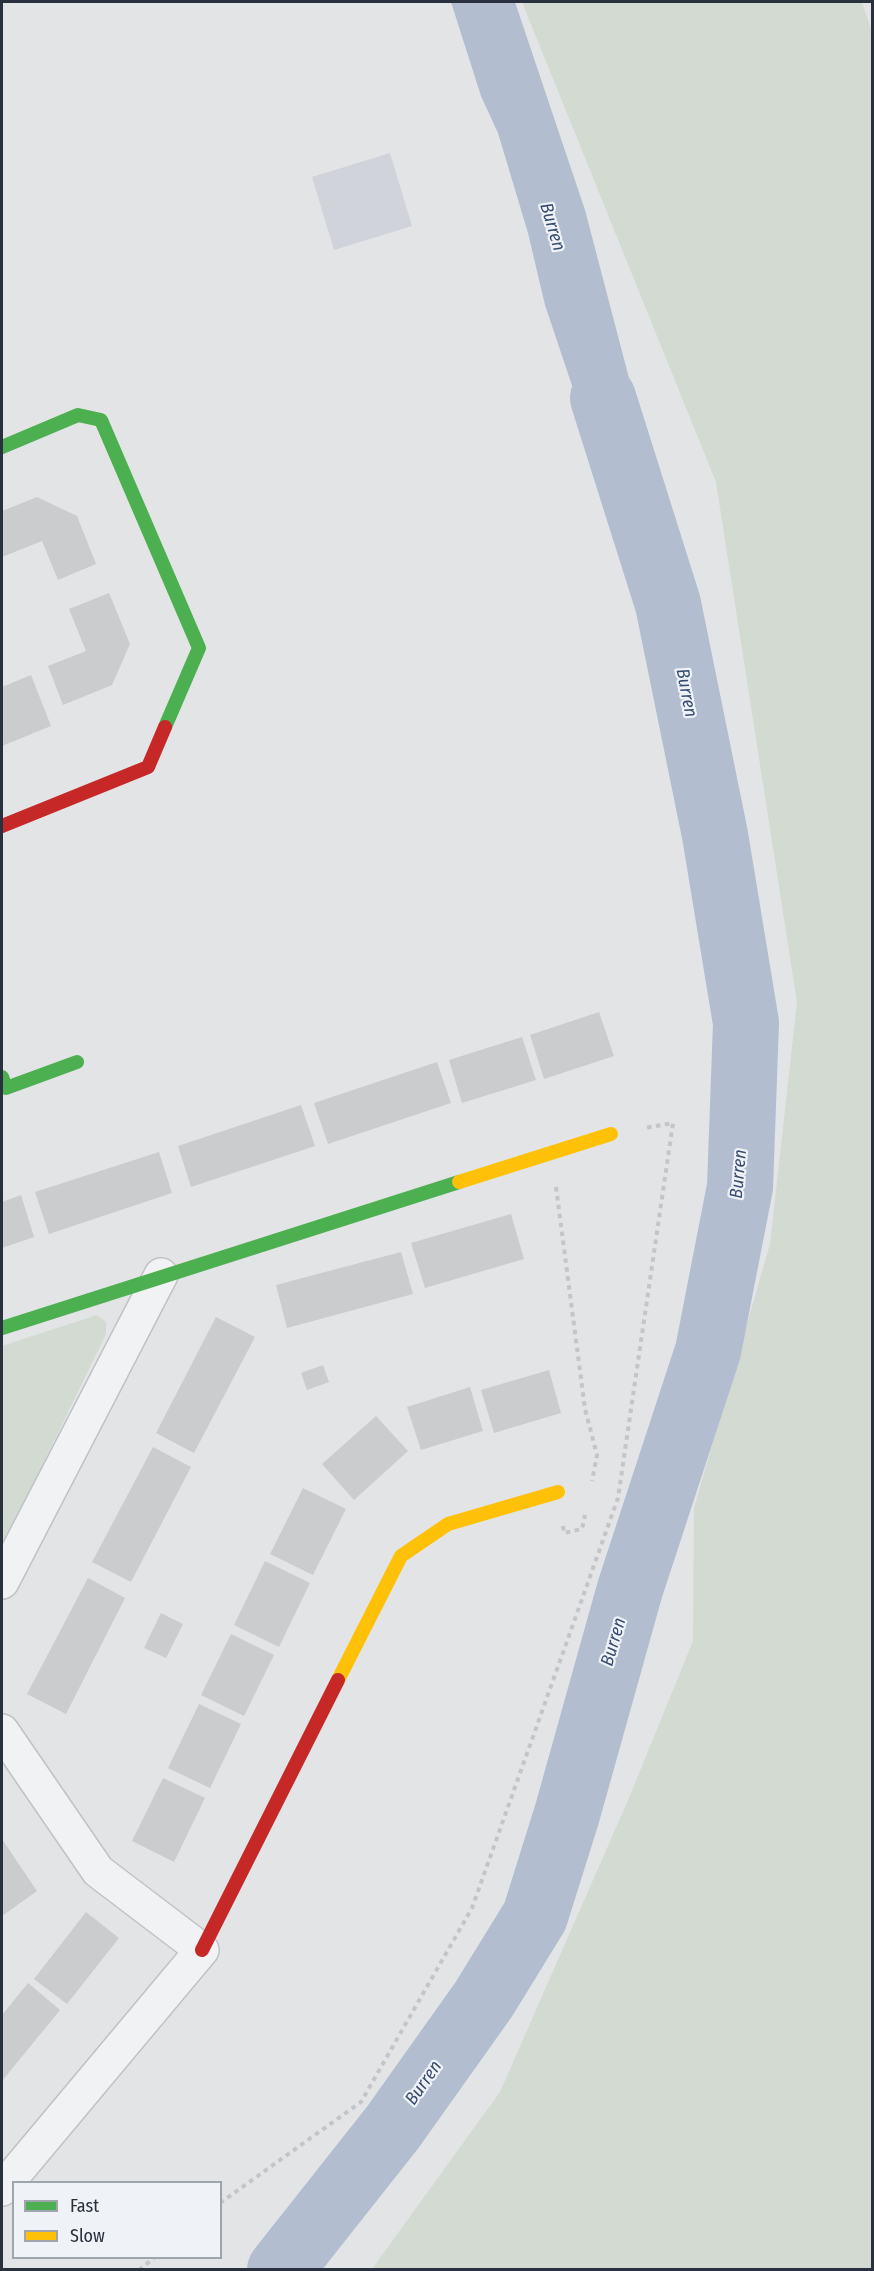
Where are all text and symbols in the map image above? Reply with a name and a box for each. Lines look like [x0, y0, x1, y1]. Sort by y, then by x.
water label: Burren [534, 200, 570, 254]
water label: Burren [671, 667, 701, 719]
water label: Burren [726, 1149, 752, 1199]
water label: Burren [597, 1615, 631, 1669]
water label: Burren [401, 2057, 447, 2109]
legend [12, 2181, 222, 2259]
text: Fast [70, 2195, 99, 2217]
text: Slow [70, 2225, 105, 2247]

